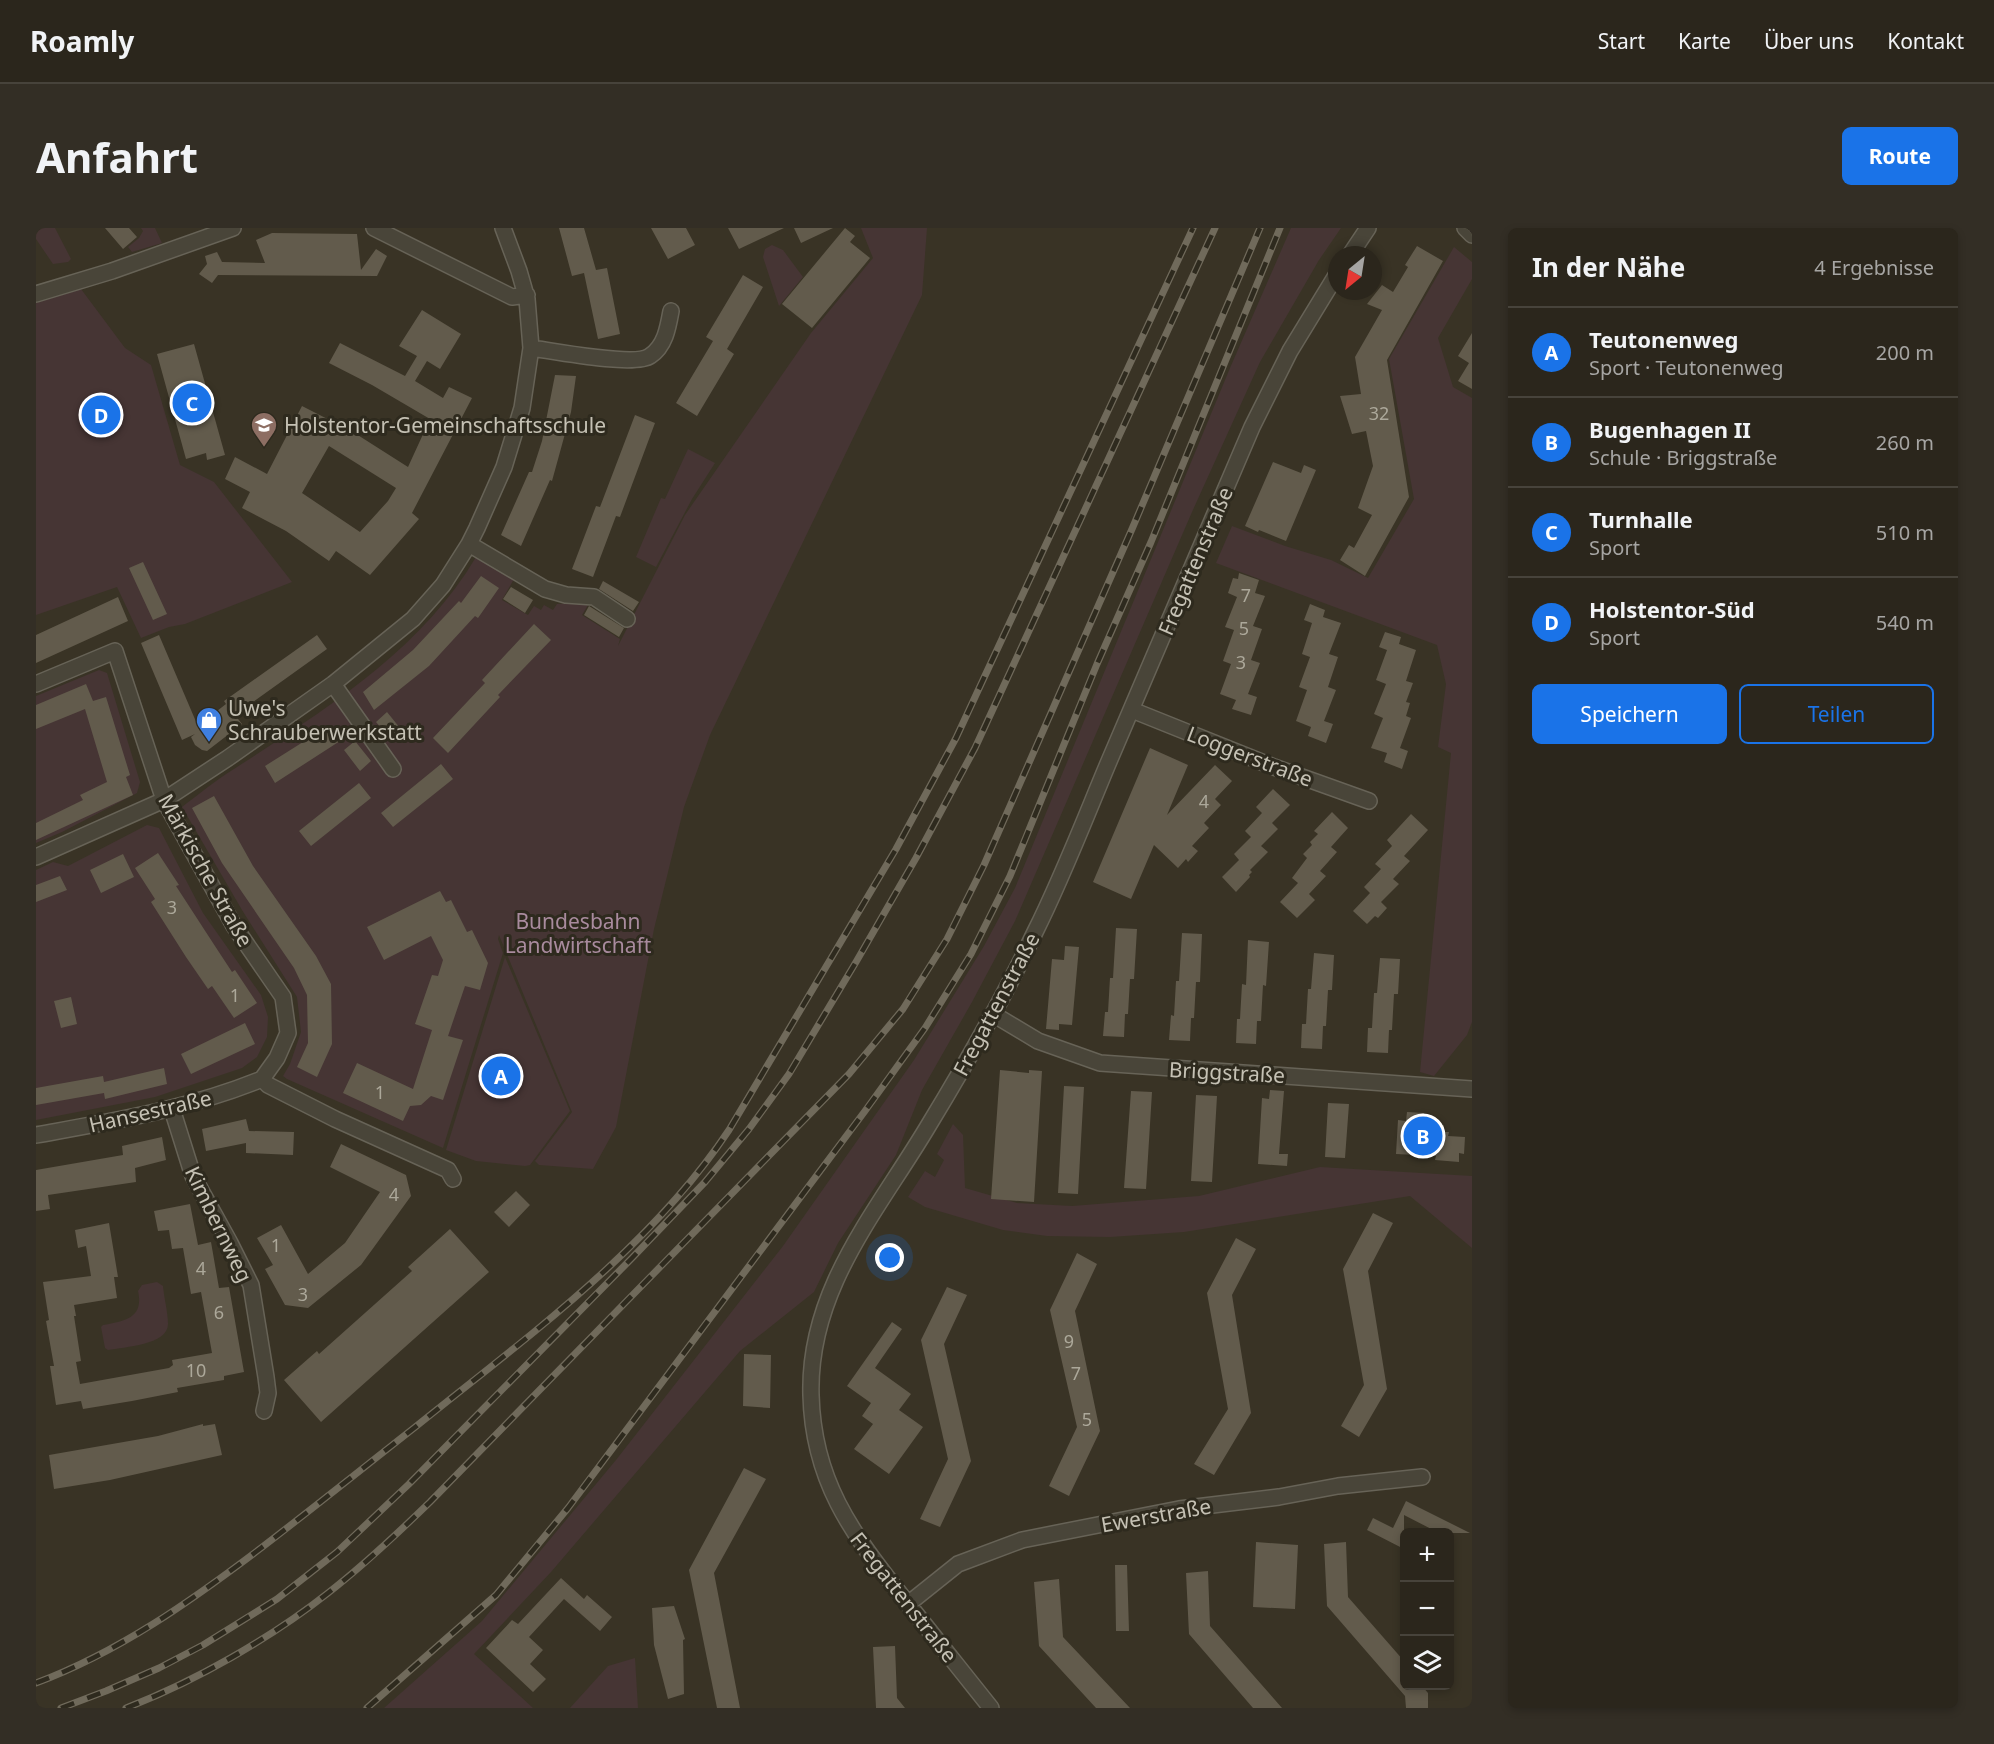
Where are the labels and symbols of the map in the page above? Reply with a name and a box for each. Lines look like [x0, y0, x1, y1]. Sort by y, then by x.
north arrow [1328, 246, 1382, 300]
pin: C [172, 380, 212, 426]
pin: D [82, 392, 120, 438]
house number: 32 [1369, 401, 1389, 425]
school or university icon: Holstentor-Gemeinschaftsschule [249, 410, 279, 448]
place label: Holstentor-Gemeinschaftsschule [284, 411, 606, 439]
street label: Fregattenstraße [1151, 483, 1239, 639]
house number: 7 [1241, 583, 1251, 607]
house number: 5 [1239, 616, 1249, 640]
house number: 3 [1236, 650, 1246, 674]
place label: Uwe's Schrauberwerkstatt [228, 694, 422, 746]
shop icon: Uwe's Schrauberwerkstatt [194, 705, 224, 743]
street label: Loggerstraße [1183, 719, 1317, 793]
street label: Märkische Straße [152, 789, 260, 951]
house number: 4 [1199, 789, 1209, 813]
house number: 3 [167, 895, 177, 919]
park label: Bundesbahn Landwirtschaft [505, 907, 652, 959]
street label: Fregattenstraße [946, 927, 1046, 1081]
house number: 1 [230, 983, 240, 1007]
pin: A [482, 1054, 520, 1098]
street label: Briggstraße [1168, 1055, 1286, 1089]
house number: 1 [375, 1080, 385, 1104]
street label: Hansestraße [86, 1083, 214, 1139]
pin: B [1404, 1114, 1442, 1158]
street label: Kimbernweg [179, 1161, 259, 1287]
house number: 4 [389, 1182, 399, 1206]
house number: 1 [271, 1233, 281, 1257]
your location [875, 1243, 904, 1272]
house number: 4 [196, 1256, 206, 1280]
house number: 3 [298, 1282, 308, 1306]
house number: 6 [214, 1300, 224, 1324]
house number: 9 [1064, 1329, 1074, 1353]
house number: 10 [186, 1358, 206, 1382]
house number: 7 [1071, 1361, 1081, 1385]
house number: 5 [1082, 1407, 1092, 1431]
street label: Ewerstraße [1099, 1492, 1213, 1538]
street label: Fregattenstraße [844, 1526, 964, 1668]

